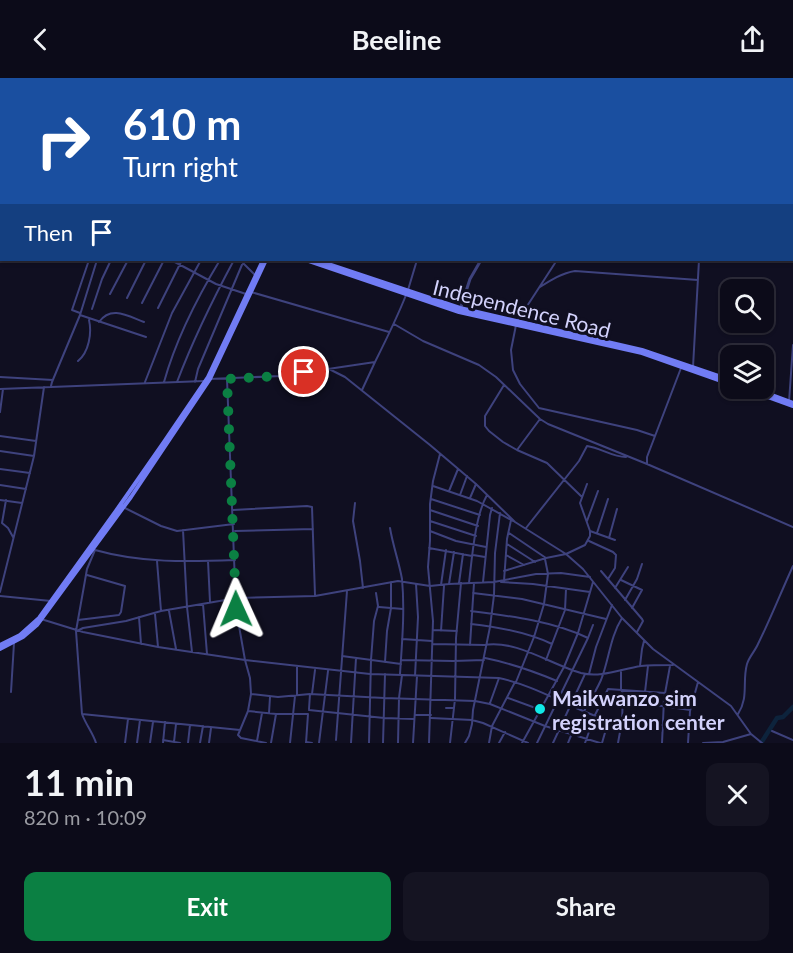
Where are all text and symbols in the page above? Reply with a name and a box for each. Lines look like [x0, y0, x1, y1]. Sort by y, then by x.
icon: back [24, 23, 57, 56]
text: Beeline [352, 23, 441, 56]
icon: share [736, 23, 769, 56]
text: 610 m [123, 99, 241, 149]
icon: right [24, 102, 102, 180]
text: Turn right [123, 150, 238, 183]
icon: arrive [85, 216, 118, 249]
text: Then [24, 219, 73, 246]
street label: Independence Road [431, 274, 613, 342]
map controls [720, 279, 774, 399]
button: search [720, 279, 774, 333]
button: layers [720, 345, 774, 399]
pin [278, 346, 329, 397]
icon: arrive [287, 355, 320, 388]
position arrow [204, 577, 268, 641]
place label: Maikwanzo sim registration center [552, 685, 725, 734]
marker: Maikwanzo sim registration center [533, 702, 547, 716]
text: 11 min [24, 760, 134, 804]
button: close [706, 763, 769, 826]
text: 820 m · 10:09 [24, 805, 147, 829]
button: Exit [24, 872, 391, 941]
button: Share [403, 872, 769, 941]

